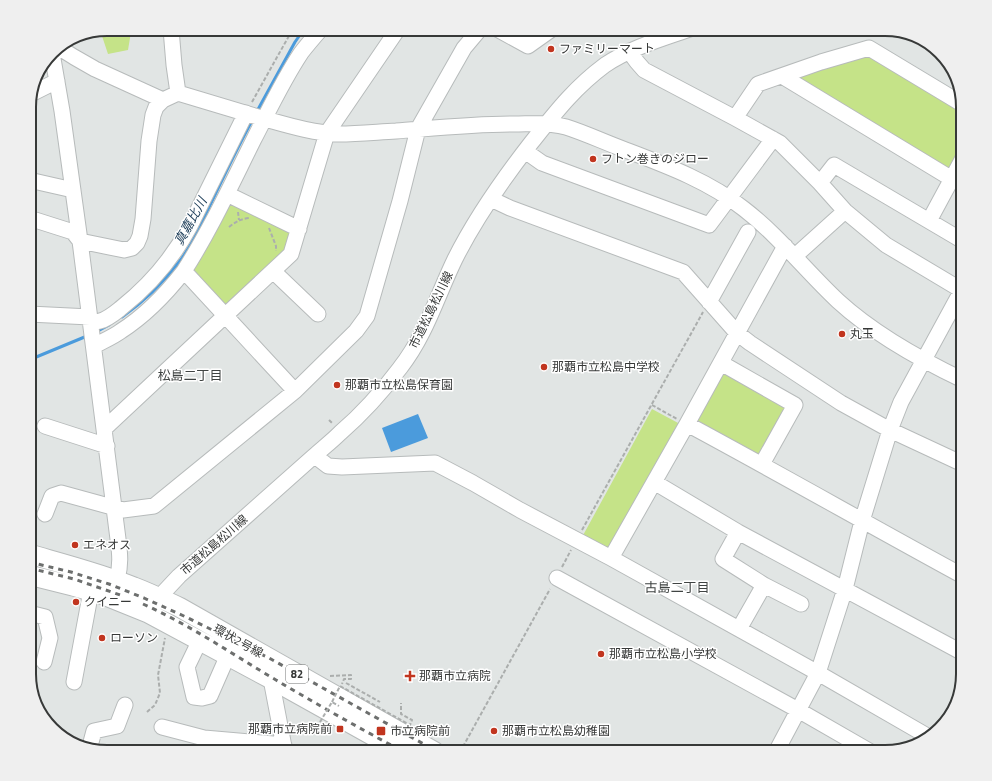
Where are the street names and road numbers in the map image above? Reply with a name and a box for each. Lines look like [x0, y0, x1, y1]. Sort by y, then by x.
street label: 市道松島松川線 [404, 268, 458, 352]
street label: 市道松島松川線 [176, 510, 252, 579]
street label: 環状2号線 [210, 619, 267, 662]
road number: 82 [286, 665, 308, 683]

